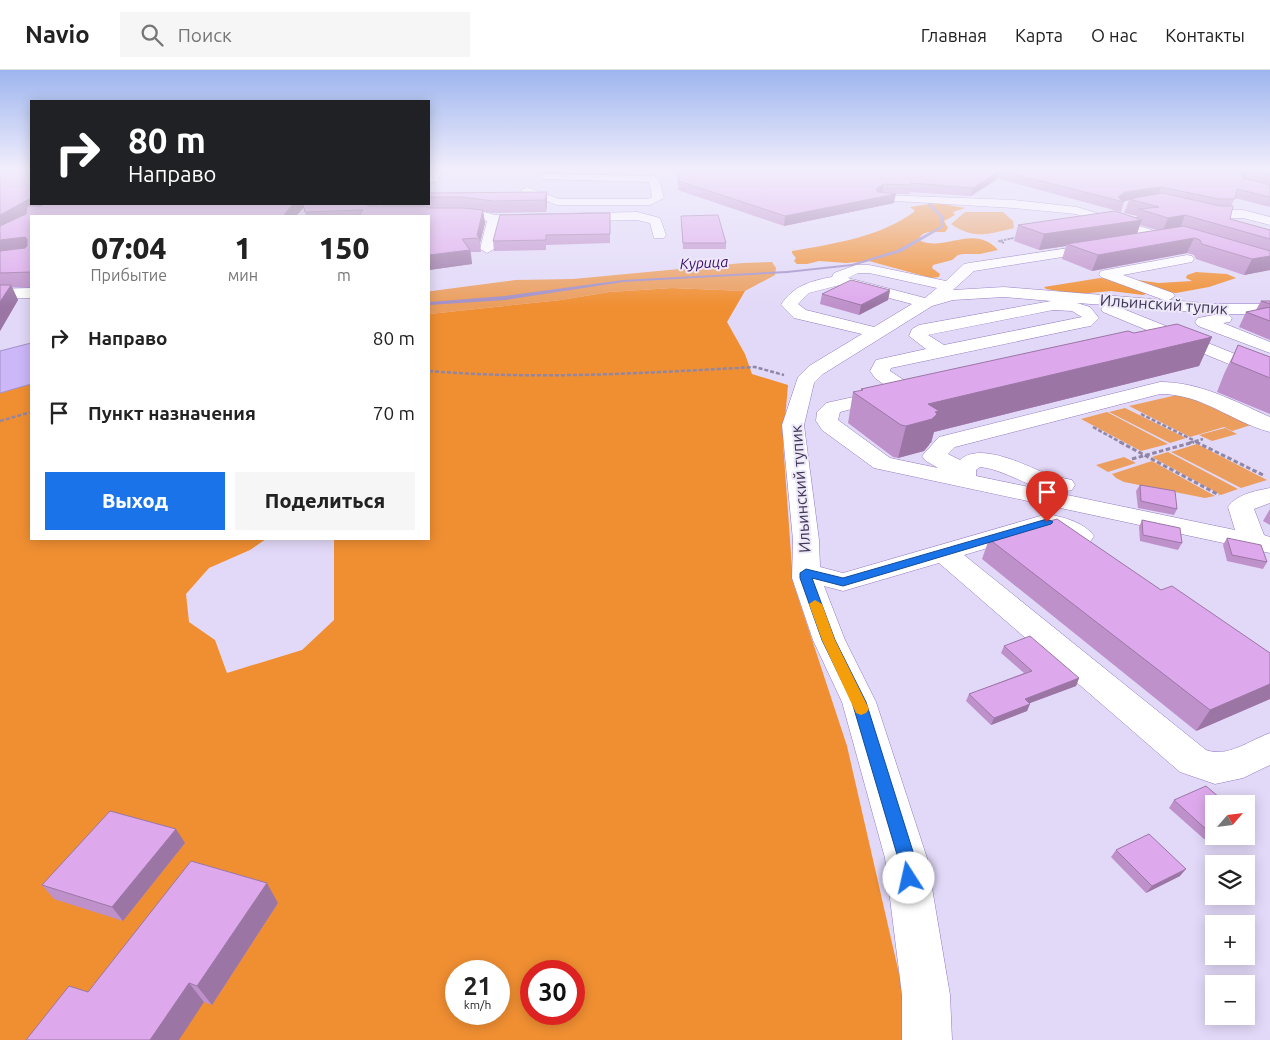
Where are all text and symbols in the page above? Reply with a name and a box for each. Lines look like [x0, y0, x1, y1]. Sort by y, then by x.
search box [120, 12, 470, 57]
text: Navio [25, 21, 90, 48]
icon: search [138, 21, 166, 49]
text: Поиск [178, 24, 232, 46]
text: Главная [921, 25, 987, 45]
text: Карта [1015, 25, 1063, 45]
text: О нас [1091, 25, 1137, 45]
text: Контакты [1165, 25, 1245, 45]
icon: right [45, 120, 110, 185]
text: 80 m [128, 120, 206, 160]
text: Направо [128, 161, 216, 186]
text: 07:04 [91, 231, 166, 265]
text: 1 [234, 231, 251, 265]
text: 150 [319, 231, 369, 265]
water label: Курица [679, 253, 729, 272]
text: Прибытие [91, 266, 167, 284]
text: мин [228, 266, 258, 284]
text: m [337, 266, 351, 284]
street label: Ильинский тупик [1099, 291, 1229, 317]
icon: right [45, 324, 73, 352]
text: Направо [88, 327, 168, 349]
text: 80 m [373, 327, 415, 349]
icon: arrive [45, 399, 73, 427]
text: Пункт назначения [88, 402, 256, 424]
text: 70 m [373, 402, 415, 424]
street label: Ильинский тупик [787, 424, 813, 554]
pin [1026, 471, 1068, 522]
button: Выход [45, 472, 225, 530]
button: Поделиться [235, 472, 415, 530]
icon: arrive [1033, 478, 1061, 506]
north arrow [1205, 795, 1255, 845]
map controls [1205, 795, 1255, 1025]
position arrow [882, 851, 934, 903]
button: layers [1205, 855, 1255, 905]
button: + [1205, 915, 1255, 965]
speed limit sign: 30 [520, 960, 585, 1025]
text: 21 [463, 972, 492, 1000]
button: − [1205, 975, 1255, 1025]
text: km/h [464, 998, 491, 1011]

